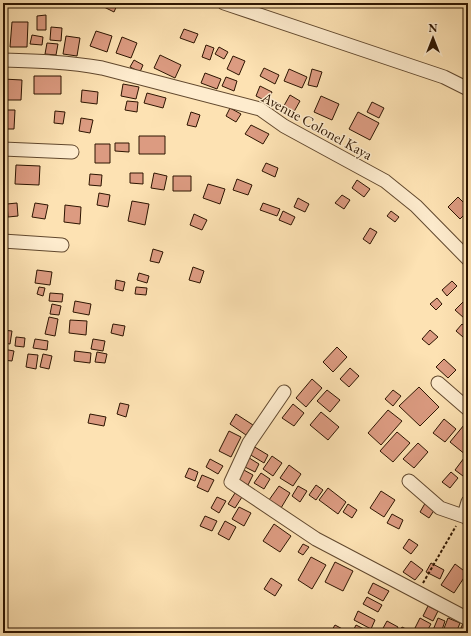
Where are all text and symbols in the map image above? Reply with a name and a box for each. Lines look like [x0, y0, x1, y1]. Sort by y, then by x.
north arrow [413, 18, 453, 58]
text: N [429, 21, 438, 35]
street label: Avenue Colonel Kaya [258, 87, 376, 164]

